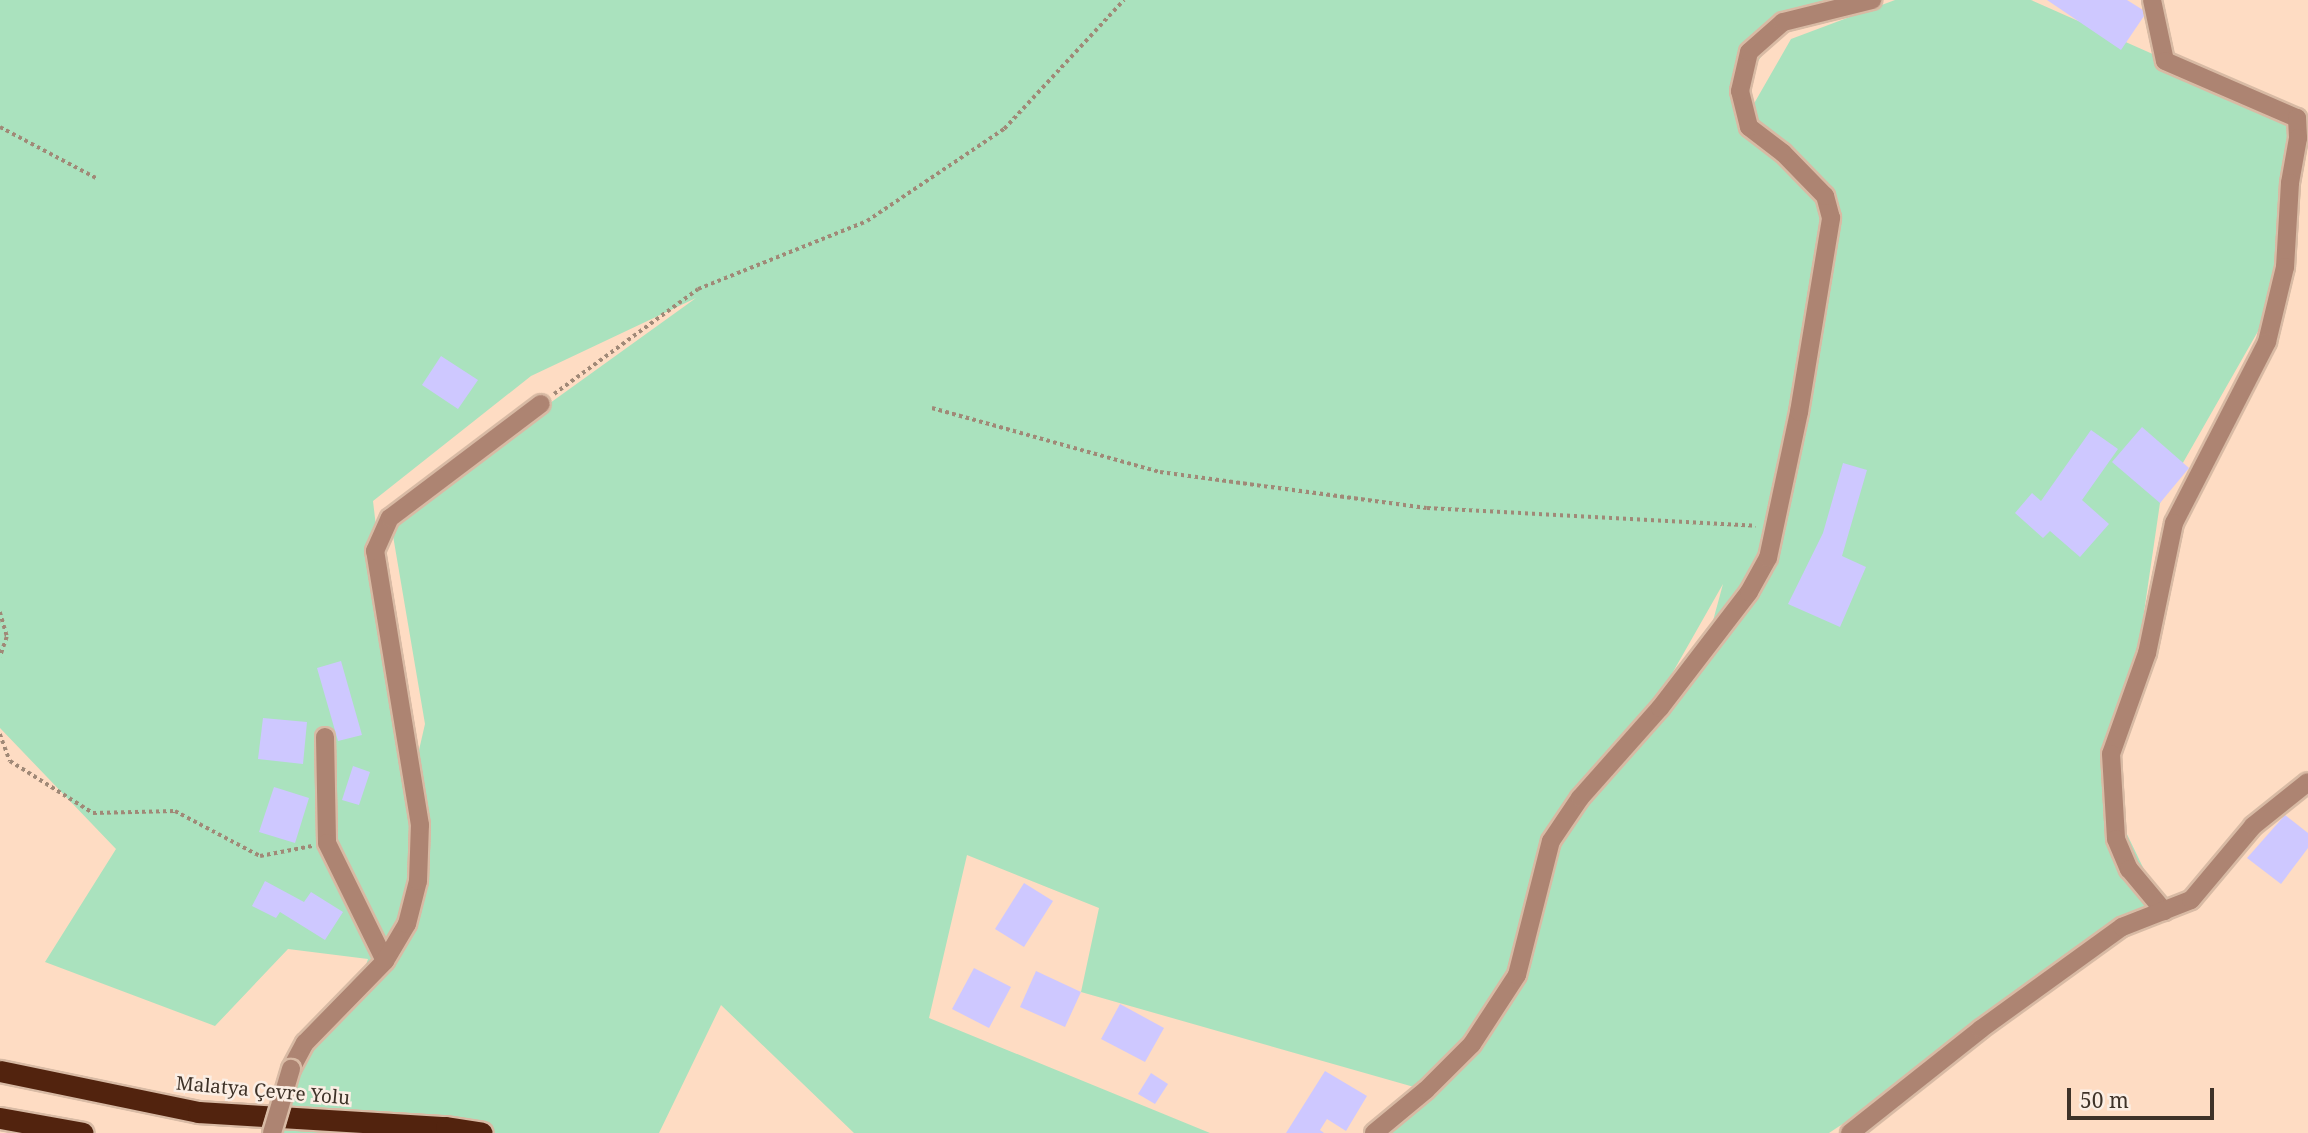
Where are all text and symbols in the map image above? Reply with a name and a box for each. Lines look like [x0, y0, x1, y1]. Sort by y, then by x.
street label: Malatya Çevre Yolu [175, 1072, 351, 1110]
scale bar [2070, 1074, 2217, 1118]
text: 50 m [2080, 1086, 2129, 1114]

